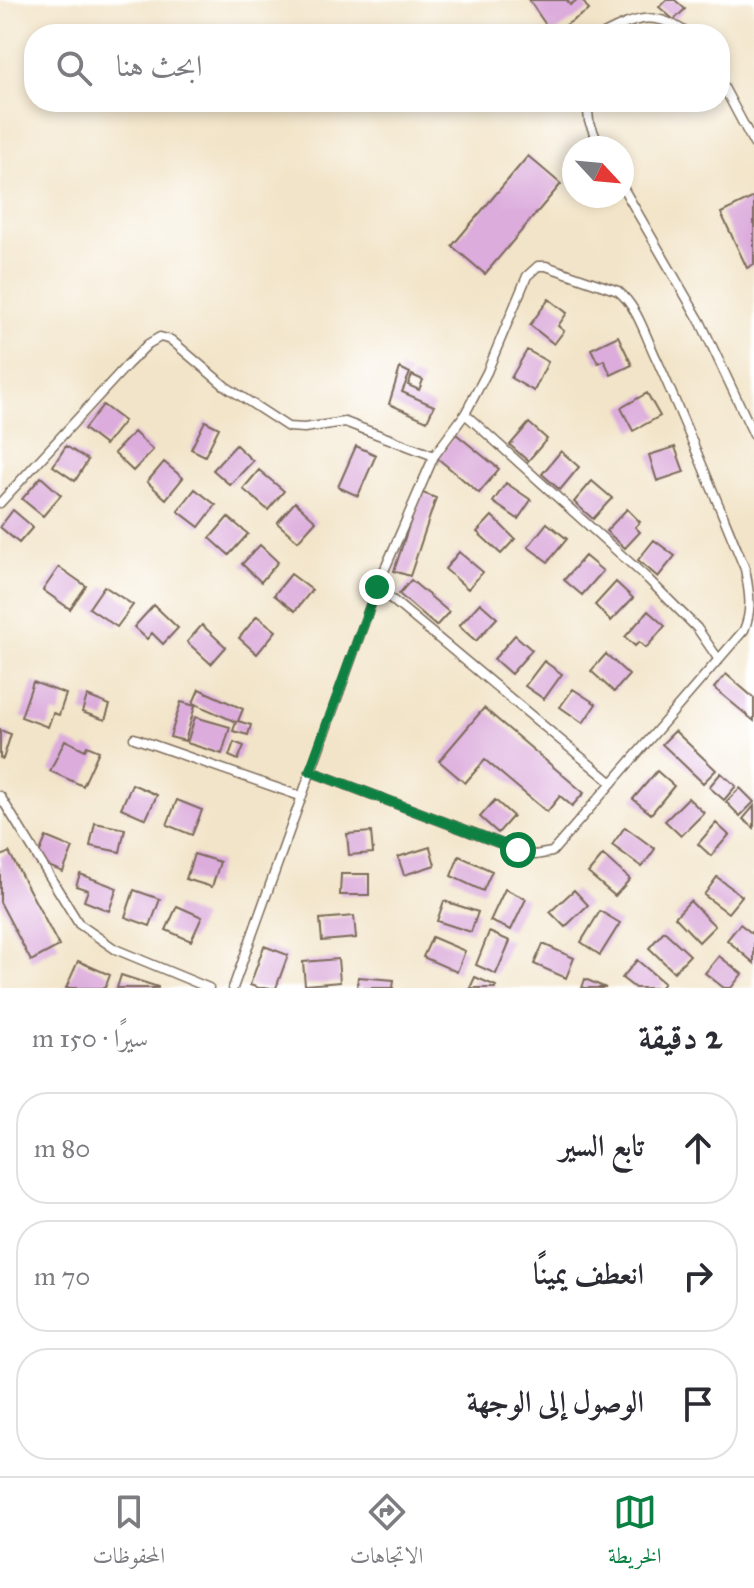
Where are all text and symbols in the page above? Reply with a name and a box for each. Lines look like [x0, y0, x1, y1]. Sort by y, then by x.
search box [24, 24, 730, 112]
icon: search [52, 46, 96, 90]
text: ابحث هنا [116, 48, 202, 84]
north arrow [562, 136, 634, 208]
route end [359, 569, 395, 605]
route start [500, 832, 536, 868]
text: 2 دقيقة [639, 1016, 722, 1057]
text: سيرًا · 150 m [32, 1022, 148, 1054]
icon: ahead [676, 1126, 720, 1170]
text: تابع السير [559, 1128, 644, 1164]
text: 80 m [34, 1132, 90, 1164]
icon: right [676, 1254, 720, 1298]
text: انعطف يمينًا [533, 1256, 644, 1292]
text: 70 m [34, 1260, 90, 1292]
icon: arrive [676, 1382, 720, 1426]
text: الوصول إلى الوجهة [467, 1384, 644, 1420]
tab: المحفوظات [92, 1490, 165, 1577]
tab: الاتجاهات [350, 1490, 423, 1577]
tab: الخريطة [608, 1490, 662, 1577]

